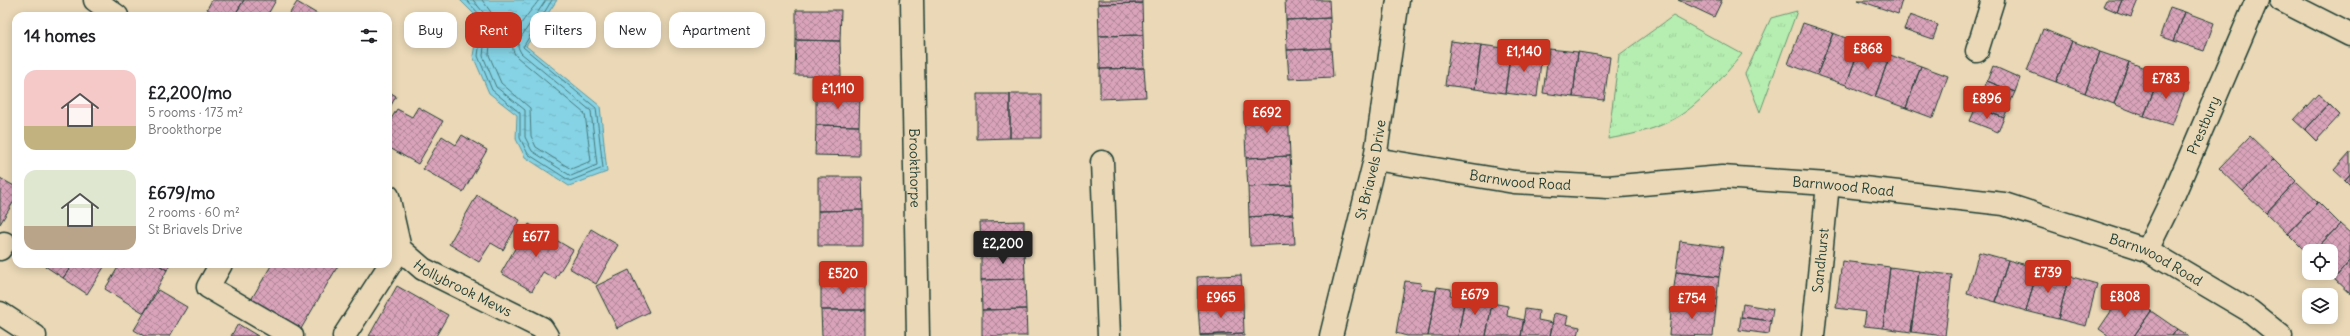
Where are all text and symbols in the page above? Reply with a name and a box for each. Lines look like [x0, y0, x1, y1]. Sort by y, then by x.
chip: Buy [404, 12, 457, 48]
chip: Rent [465, 12, 522, 48]
chip: Filters [530, 12, 596, 48]
chip: New [604, 12, 661, 48]
chip: Apartment [669, 12, 765, 48]
text: 14 homes [24, 25, 96, 47]
icon: filters [358, 25, 380, 47]
pin: £868 [1844, 36, 1892, 70]
pin: £1,140 [1491, 39, 1557, 73]
text: £868 [1853, 40, 1883, 57]
text: £1,140 [1506, 43, 1542, 60]
pin: £783 [2142, 66, 2190, 100]
text: £783 [2152, 70, 2180, 87]
pin: £1,110 [805, 76, 871, 110]
text: £1,110 [821, 80, 855, 97]
text: £2,200/mo [148, 82, 232, 104]
icon: home [56, 86, 104, 134]
pin: £896 [1963, 86, 2011, 120]
text: £896 [1972, 90, 2002, 107]
street label: Prestbury [2183, 93, 2224, 157]
pin: £692 [1243, 100, 1291, 134]
text: 5 rooms · 173 m² [148, 104, 243, 121]
text: £692 [1252, 104, 1282, 121]
street label: St Briavels Drive [1351, 119, 1390, 222]
text: Brookthorpe [148, 121, 222, 138]
street label: Brookthorpe [905, 128, 925, 208]
street label: Barnwood Road [1468, 166, 1572, 194]
street label: Barnwood Road [1792, 173, 1895, 200]
text: £679/mo [148, 182, 215, 204]
icon: home [56, 186, 104, 234]
text: 2 rooms · 60 m² [148, 204, 240, 221]
text: St Briavels Drive [148, 221, 243, 238]
pin: £677 [512, 224, 560, 258]
street label: Sandhurst [1808, 227, 1833, 294]
text: £677 [522, 228, 550, 245]
street label: Barnwood Road [2107, 229, 2206, 290]
pin: £2,200 [970, 231, 1036, 265]
text: £2,200 [982, 235, 1024, 252]
map controls [2302, 244, 2338, 324]
button: locate [2302, 244, 2338, 280]
street label: Hollybrook Mews [410, 256, 515, 321]
pin: £739 [2024, 260, 2072, 294]
pin: £520 [819, 261, 867, 295]
text: £739 [2034, 264, 2062, 281]
text: £520 [828, 265, 858, 282]
pin: £679 [1451, 282, 1499, 316]
pin: £808 [2101, 284, 2149, 318]
pin: £965 [1197, 285, 1245, 319]
text: £679 [1461, 286, 1489, 303]
pin: £754 [1668, 286, 1716, 320]
text: £808 [2110, 288, 2140, 305]
button: layers [2302, 288, 2338, 324]
text: £965 [1206, 289, 1236, 306]
text: £754 [1678, 290, 1706, 307]

